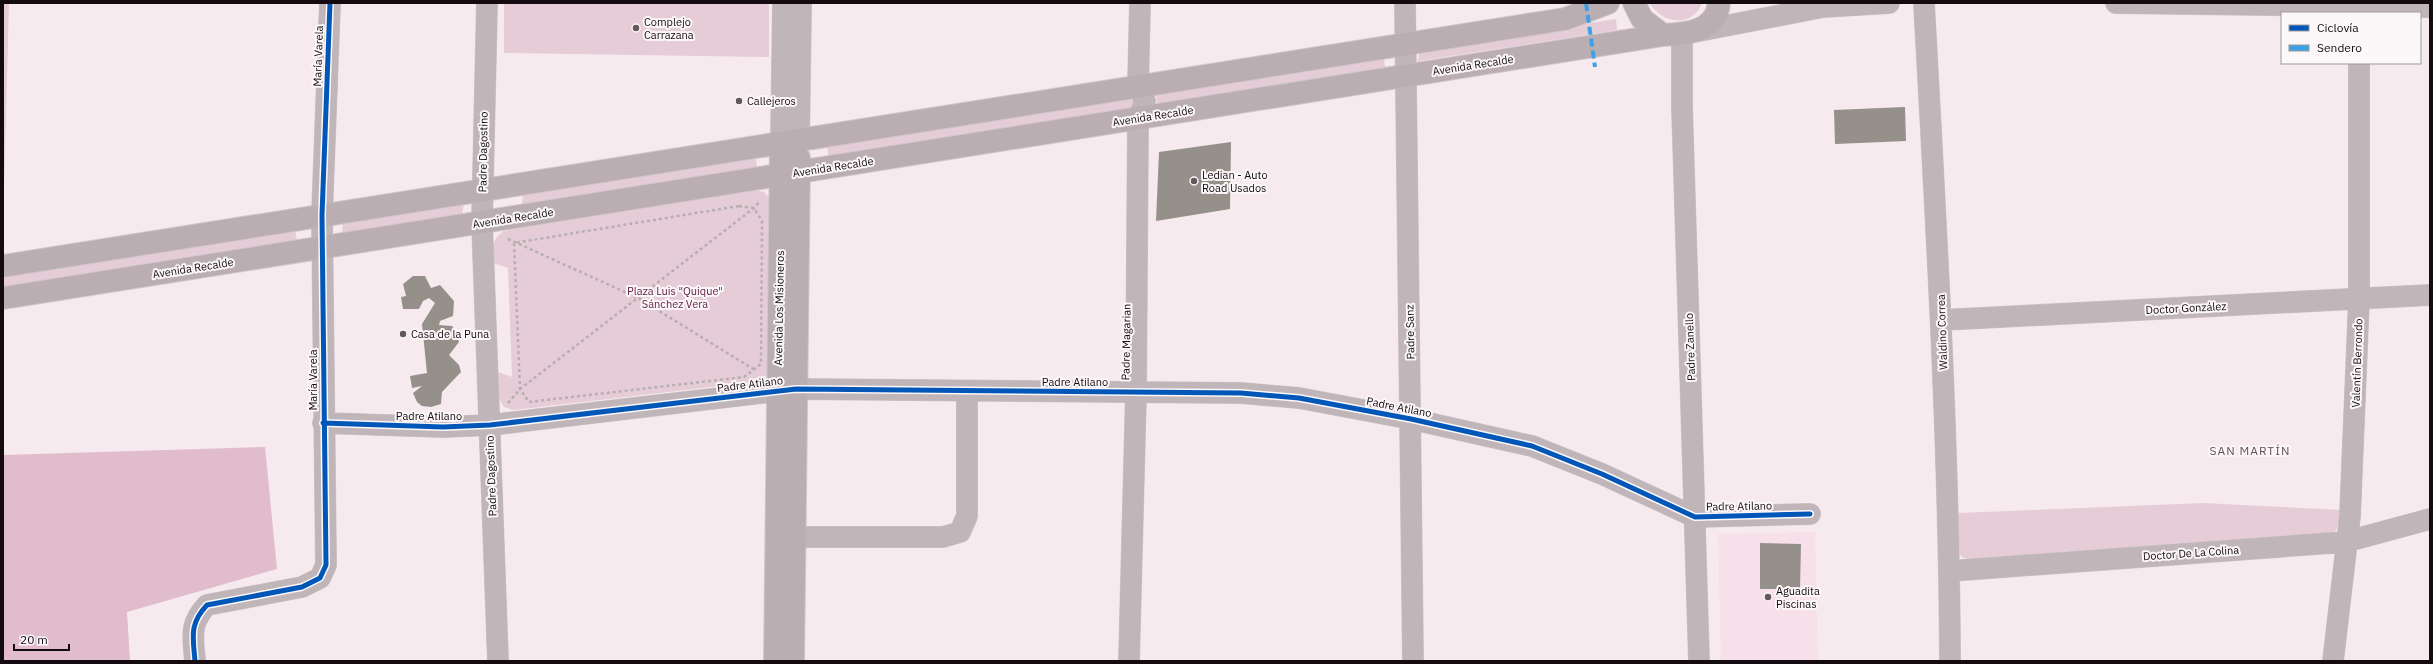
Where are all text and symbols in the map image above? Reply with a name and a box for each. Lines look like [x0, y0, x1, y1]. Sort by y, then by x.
legend [2281, 12, 2421, 64]
place label: Complejo Carrazana [644, 15, 694, 42]
text: Ciclovía [2317, 20, 2359, 35]
marker: Complejo Carrazana [631, 23, 641, 33]
street label: María Varela [310, 25, 326, 87]
text: Sendero [2317, 40, 2362, 55]
street label: Avenida Recalde [1432, 52, 1514, 78]
place label: Callejeros [747, 94, 796, 108]
marker: Callejeros [734, 96, 744, 106]
street label: Avenida Recalde [1112, 103, 1194, 129]
street label: Padre Dagostino [475, 111, 491, 193]
street label: Avenida Recalde [792, 154, 874, 180]
place label: Ledian - Auto Road Usados [1202, 168, 1268, 195]
marker: Ledian - Auto Road Usados [1189, 176, 1199, 186]
street label: Avenida Recalde [472, 205, 554, 231]
street label: Avenida Los Misioneros [771, 250, 787, 366]
street label: Avenida Recalde [152, 255, 234, 281]
park label: Plaza Luis "Quique" Sánchez Vera [627, 284, 723, 311]
street label: Waldino Correa [1934, 294, 1950, 370]
street label: Doctor González [2145, 299, 2227, 317]
street label: Padre Magarian [1118, 303, 1134, 381]
street label: Padre Sanz [1403, 304, 1417, 360]
street label: Padre Zanello [1682, 313, 1698, 381]
street label: Valentín Berrondo [2348, 318, 2366, 408]
place label: Casa de la Puna [411, 327, 489, 341]
marker: Casa de la Puna [398, 329, 408, 339]
street label: María Varela [306, 349, 320, 411]
street label: Padre Atilano [716, 373, 784, 395]
street label: Padre Atilano [1042, 375, 1108, 389]
street label: Padre Atilano [1365, 394, 1433, 420]
street label: Padre Atilano [396, 409, 462, 423]
street label: Padre Dagostino [483, 435, 499, 517]
district label: SAN MARTÍN [2210, 443, 2290, 458]
street label: Padre Atilano [1706, 498, 1772, 514]
street label: Doctor De La Colina [2142, 543, 2240, 563]
place label: Aguadita Piscinas [1776, 584, 1820, 611]
marker: Aguadita Piscinas [1763, 592, 1773, 602]
scale bar [14, 626, 69, 652]
text: 20 m [20, 632, 48, 647]

